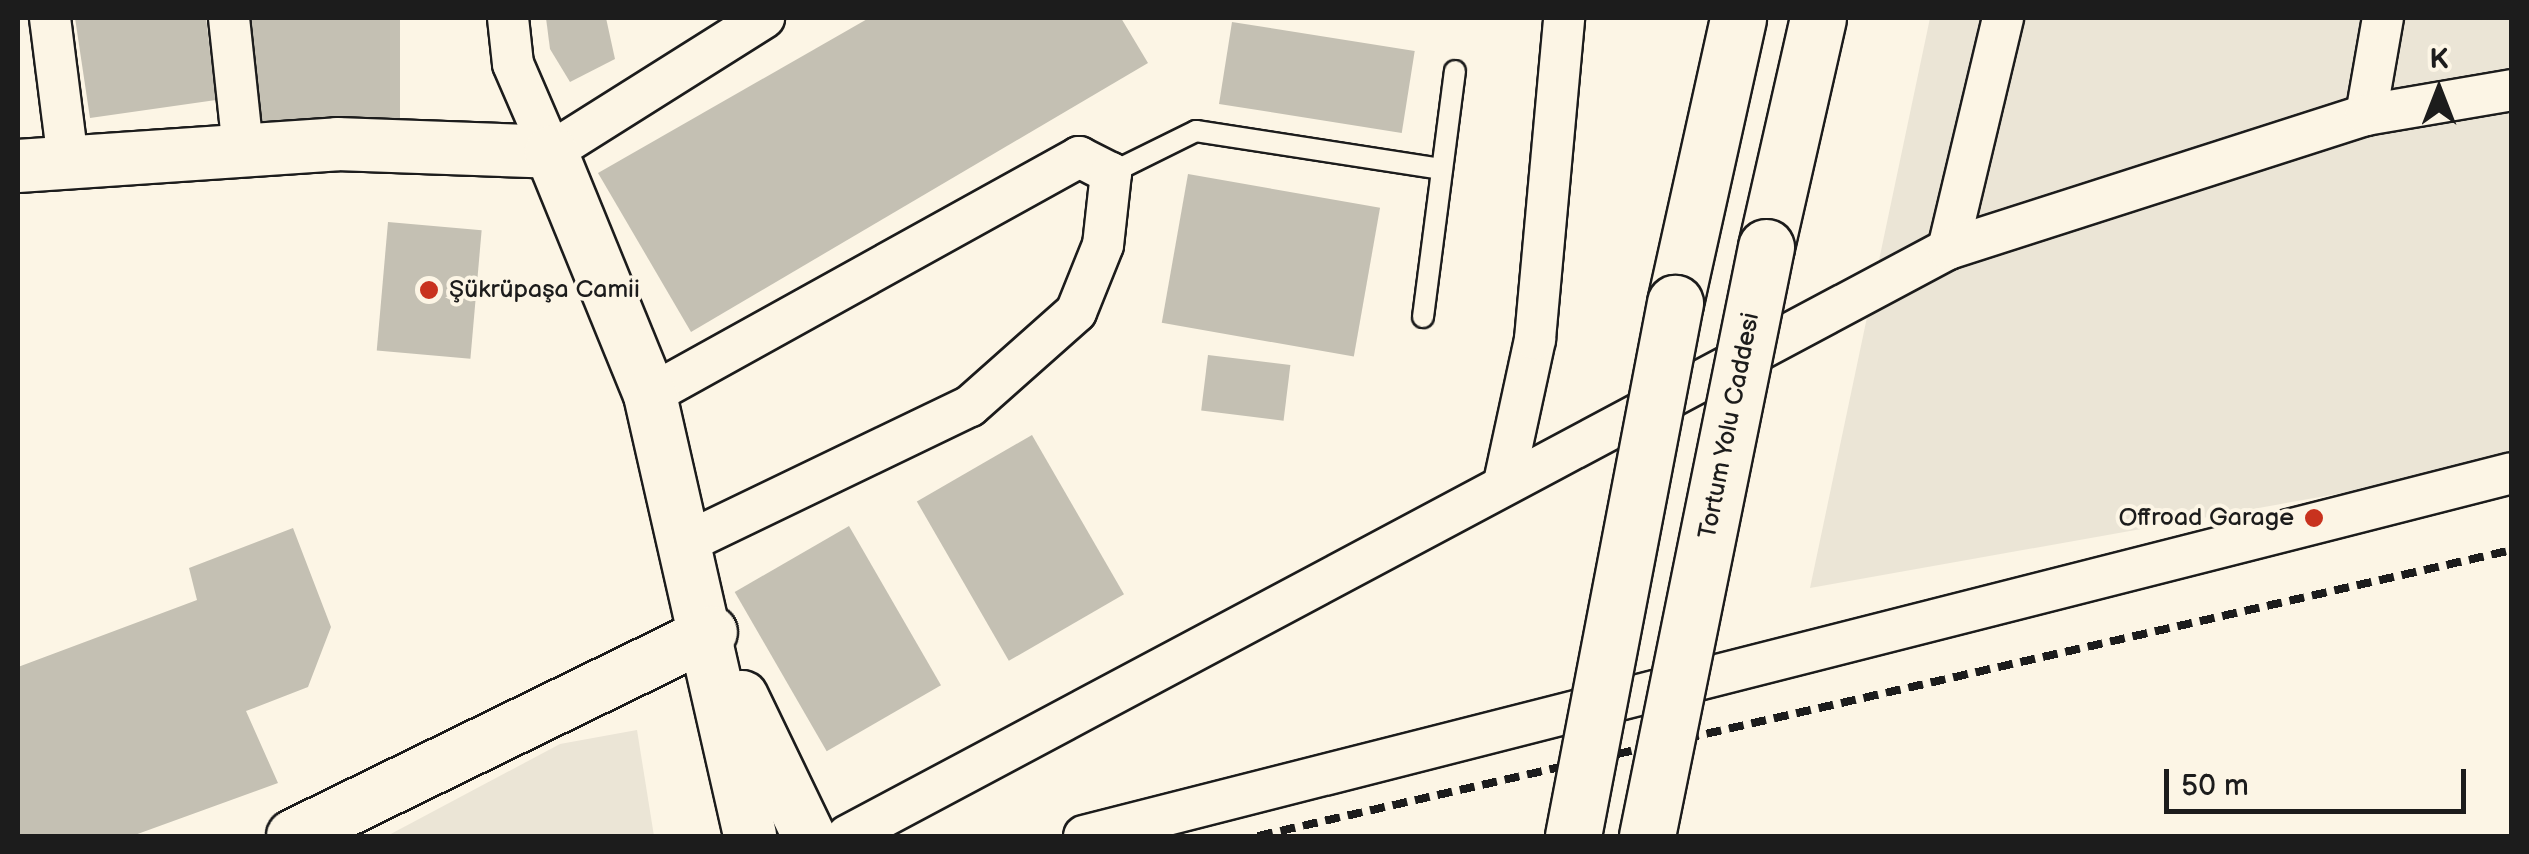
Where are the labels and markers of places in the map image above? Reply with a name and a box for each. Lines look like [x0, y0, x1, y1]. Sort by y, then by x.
place label: Şükrüpaşa Camii [449, 275, 640, 305]
marker: Şükrüpaşa Camii [418, 279, 440, 301]
place label: Offroad Garage [2119, 503, 2294, 533]
marker: Offroad Garage [2303, 507, 2325, 529]

